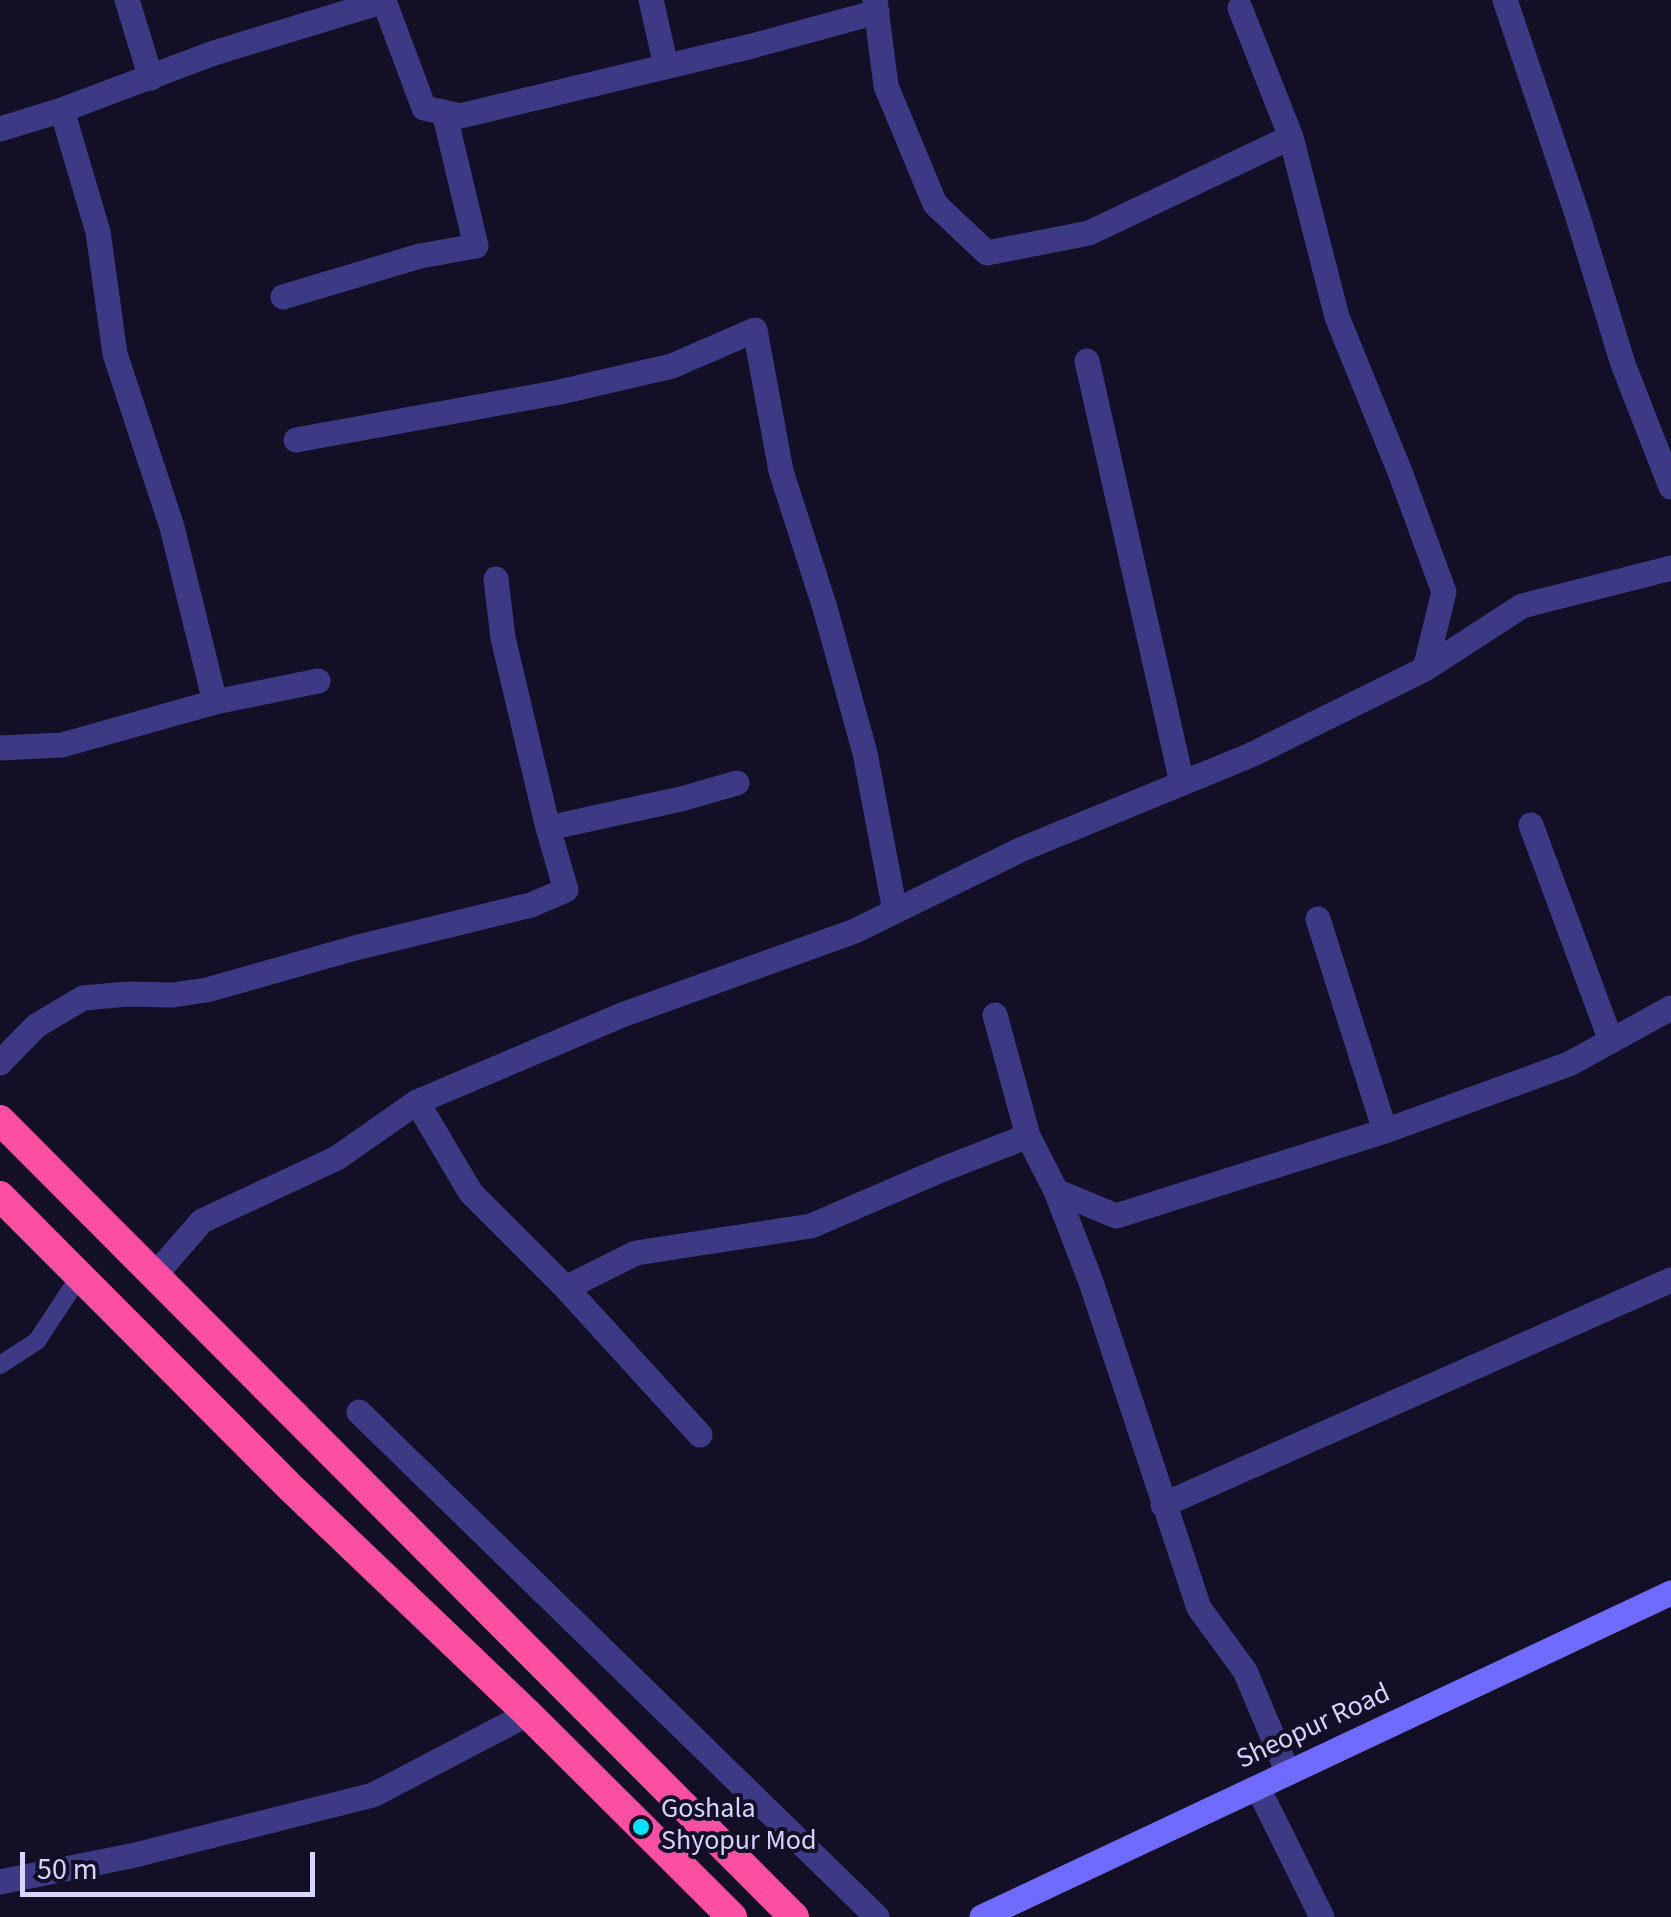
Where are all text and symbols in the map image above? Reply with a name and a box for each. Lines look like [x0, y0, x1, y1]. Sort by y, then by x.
street label: Sheopur Road [1232, 1678, 1396, 1778]
place label: Goshala Shyopur Mod [661, 1794, 816, 1860]
marker: Goshala Shyopur Mod [630, 1816, 652, 1838]
scale bar [25, 1832, 320, 1894]
text: 50 m [37, 1848, 98, 1891]

